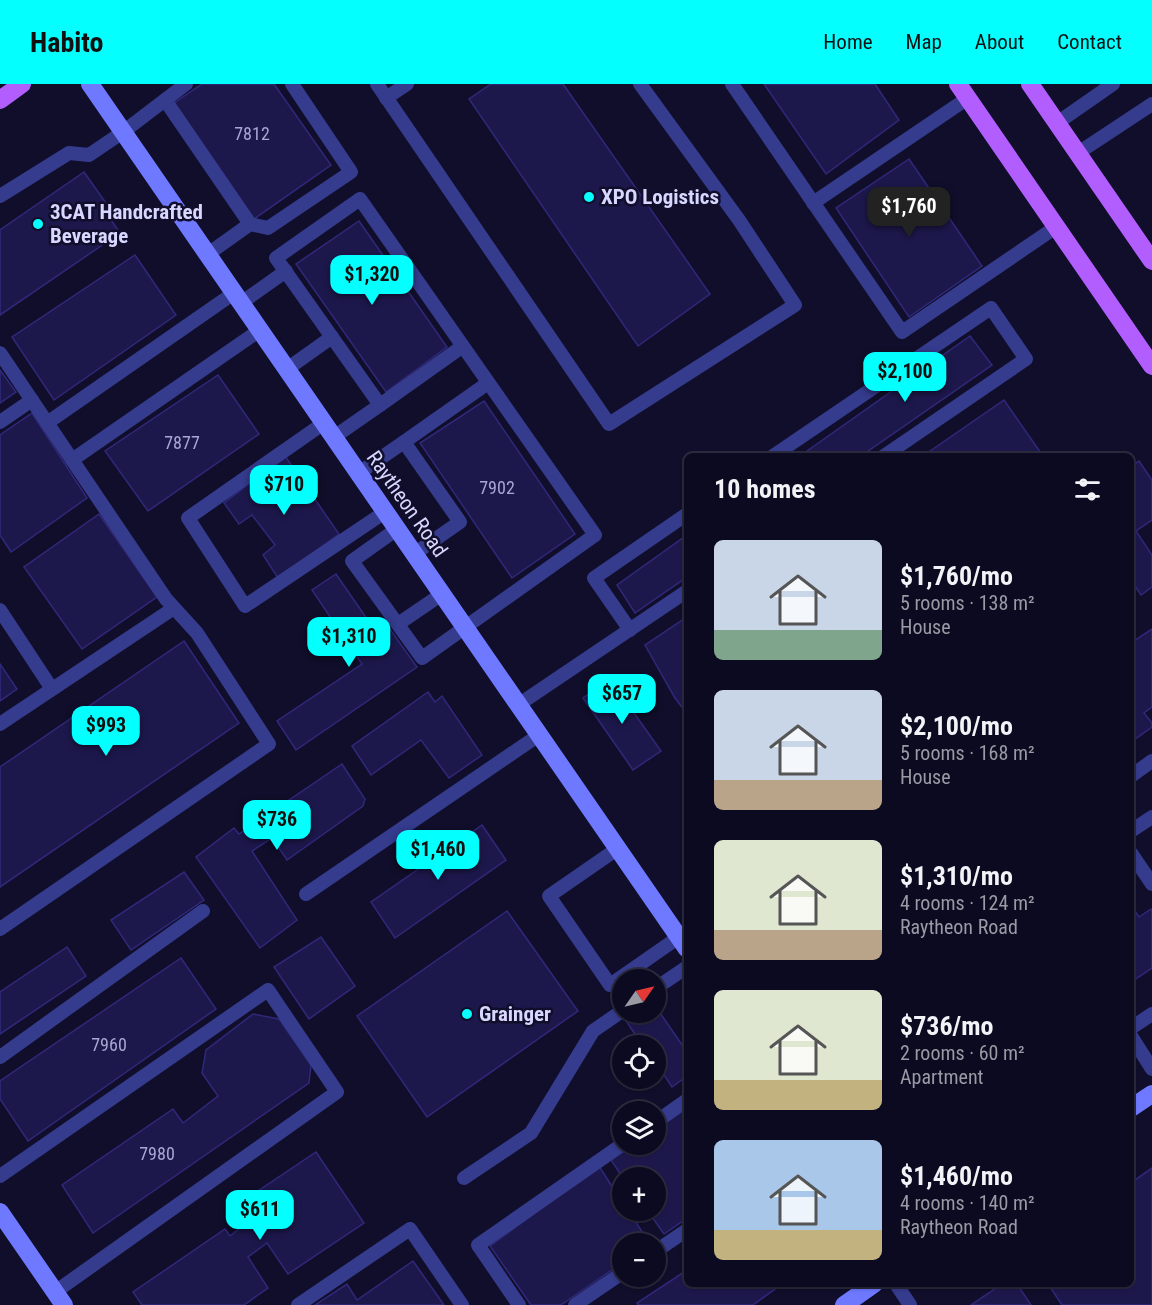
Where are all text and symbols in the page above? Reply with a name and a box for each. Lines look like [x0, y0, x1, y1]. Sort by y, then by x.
text: Habito [30, 26, 103, 59]
text: Home [823, 30, 873, 54]
text: Map [906, 30, 942, 54]
text: About [975, 30, 1024, 54]
text: Contact [1057, 30, 1122, 54]
house number: 7812 [234, 123, 270, 144]
place label: XPO Logistics [601, 185, 719, 209]
pin: $1,760 [860, 187, 958, 238]
marker: XPO Logistics [582, 190, 596, 204]
text: $1,760 [881, 194, 937, 218]
place label: 3CAT Handcrafted Beverage [50, 200, 203, 248]
marker: 3CAT Handcrafted Beverage [31, 217, 45, 231]
pin: $1,320 [323, 255, 421, 306]
text: $1,320 [344, 262, 400, 286]
pin: $2,100 [856, 352, 954, 403]
text: $2,100 [877, 359, 933, 383]
house number: 7877 [164, 432, 200, 453]
street label: Raytheon Road [362, 446, 452, 562]
pin: $710 [248, 465, 320, 516]
text: $710 [264, 472, 304, 496]
icon: filters [1071, 473, 1104, 506]
text: 10 homes [714, 474, 816, 504]
house number: 7902 [479, 477, 515, 498]
text: $1,760/mo [900, 561, 1013, 591]
icon: home [762, 564, 834, 636]
text: 5 rooms · 138 m² [900, 591, 1035, 615]
text: House [900, 615, 951, 639]
pin: $1,310 [300, 617, 398, 668]
text: $1,310 [321, 624, 377, 648]
pin: $657 [586, 674, 658, 725]
text: $657 [602, 681, 642, 705]
pin: $993 [70, 706, 142, 757]
text: $2,100/mo [900, 711, 1013, 741]
text: $993 [86, 713, 126, 737]
icon: home [762, 714, 834, 786]
text: 5 rooms · 168 m² [900, 741, 1035, 765]
text: House [900, 765, 951, 789]
pin: $736 [241, 800, 313, 851]
text: $736 [257, 807, 297, 831]
pin: $1,460 [389, 830, 487, 881]
text: $1,460 [410, 837, 466, 861]
text: $1,310/mo [900, 861, 1013, 891]
icon: home [762, 864, 834, 936]
text: 4 rooms · 124 m² [900, 891, 1035, 915]
text: Raytheon Road [900, 915, 1018, 939]
north arrow [612, 969, 666, 1023]
map controls [612, 969, 666, 1287]
place label: Grainger [479, 1002, 551, 1026]
marker: Grainger [460, 1007, 474, 1021]
text: $736/mo [900, 1011, 993, 1041]
icon: home [762, 1014, 834, 1086]
house number: 7960 [91, 1034, 127, 1055]
button: locate [612, 1035, 666, 1089]
text: 2 rooms · 60 m² [900, 1041, 1025, 1065]
text: Apartment [900, 1065, 984, 1089]
button: layers [612, 1101, 666, 1155]
house number: 7980 [139, 1143, 175, 1164]
text: $1,460/mo [900, 1161, 1013, 1191]
icon: home [762, 1164, 834, 1236]
button: + [612, 1167, 666, 1221]
pin: $611 [224, 1190, 296, 1241]
text: 4 rooms · 140 m² [900, 1191, 1035, 1215]
text: $611 [240, 1197, 280, 1221]
text: Raytheon Road [900, 1215, 1018, 1239]
button: − [612, 1233, 666, 1287]

